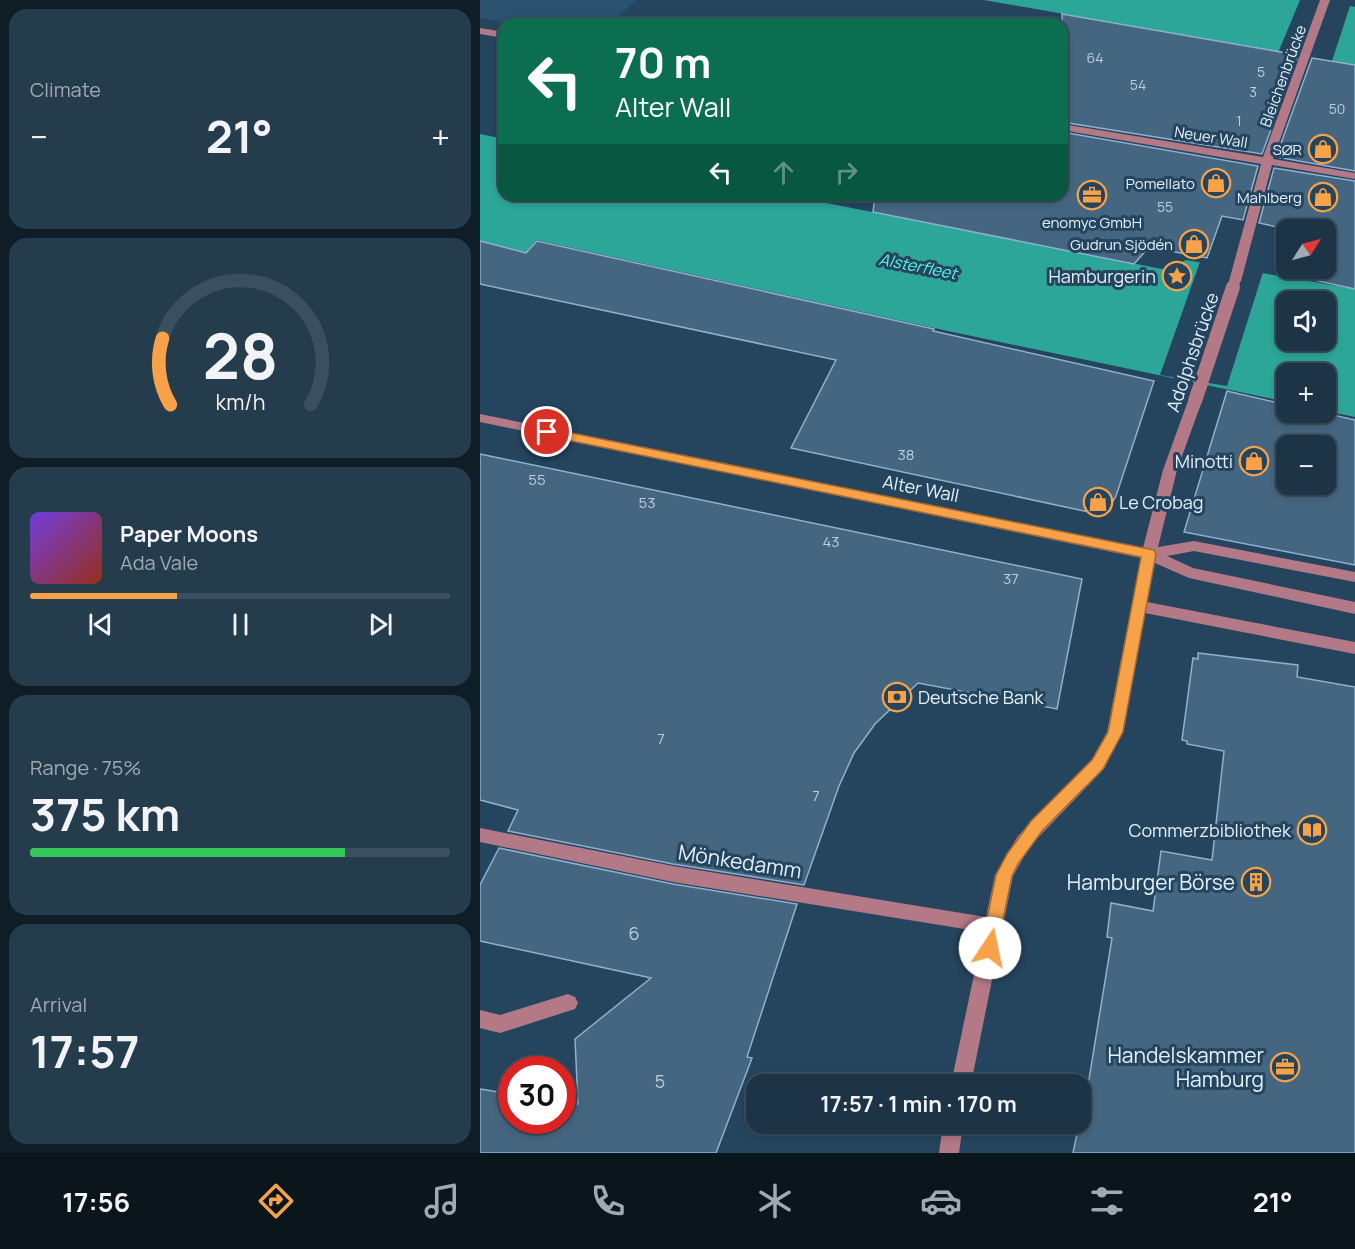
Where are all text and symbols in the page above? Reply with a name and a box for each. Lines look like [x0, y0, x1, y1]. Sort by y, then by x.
street label: Bleichenbrücke [1255, 22, 1311, 130]
text: 70 m [615, 33, 711, 91]
icon: left [516, 42, 594, 120]
house number: 64 [1087, 48, 1103, 67]
house number: 5 [1257, 62, 1265, 81]
house number: 54 [1130, 75, 1146, 94]
text: Climate [30, 76, 101, 103]
house number: 3 [1249, 82, 1257, 101]
text: Alter Wall [615, 88, 731, 125]
house number: 50 [1329, 99, 1345, 118]
text: 21° [206, 105, 273, 167]
house number: 1 [1236, 111, 1242, 130]
text: − [30, 114, 48, 159]
text: + [431, 114, 450, 159]
street label: Neuer Wall [1173, 121, 1249, 153]
shop icon: SØR [1307, 133, 1339, 165]
place label: SØR [1272, 139, 1302, 160]
icon: left [704, 156, 737, 189]
icon: ahead [767, 156, 800, 189]
icon: right [830, 156, 863, 189]
shop icon: Pomellato [1200, 167, 1232, 199]
place label: Pomellato [1126, 173, 1195, 194]
office icon: enomyc GmbH [1076, 179, 1108, 211]
shop icon: Mahlberg [1307, 181, 1339, 213]
place label: Mahlberg [1237, 187, 1302, 208]
house number: 55 [1157, 197, 1173, 216]
place label: enomyc GmbH [1042, 212, 1142, 233]
north arrow [1276, 219, 1336, 279]
map controls [1276, 219, 1336, 495]
shop icon: Gudrun Sjödén [1178, 228, 1210, 260]
place label: Gudrun Sjödén [1070, 234, 1173, 255]
water label: Alsterfleet [877, 248, 960, 285]
place icon: Hamburgerin [1161, 260, 1193, 292]
place label: Hamburgerin [1048, 264, 1156, 288]
street label: Adolphsbrücke [1160, 289, 1224, 415]
button: sound [1276, 291, 1336, 351]
text: 28 [202, 312, 278, 398]
button: + [1276, 363, 1336, 423]
text: km/h [215, 387, 265, 416]
pin [521, 406, 572, 457]
icon: arrive [530, 415, 563, 448]
button: − [1276, 435, 1336, 495]
house number: 38 [897, 444, 915, 465]
shop icon: Minotti [1238, 445, 1270, 477]
place label: Minotti [1175, 449, 1233, 473]
house number: 55 [528, 469, 546, 490]
street label: Alter Wall [881, 469, 961, 507]
shop icon: Le Crobag [1082, 486, 1114, 518]
place label: Le Crobag [1119, 490, 1203, 514]
house number: 53 [639, 492, 655, 513]
text: Paper Moons [120, 519, 258, 549]
house number: 43 [822, 531, 840, 552]
text: Ada Vale [120, 549, 198, 576]
house number: 37 [1003, 568, 1019, 589]
icon: previous [84, 608, 117, 641]
icon: pause [224, 608, 257, 641]
icon: next [364, 608, 397, 641]
bank icon: Deutsche Bank [881, 681, 913, 713]
place label: Deutsche Bank [918, 685, 1044, 709]
house number: 7 [657, 728, 665, 749]
text: Range · 75% [30, 754, 141, 781]
text: 375 km [30, 783, 180, 845]
house number: 7 [812, 785, 820, 806]
library icon: Commerzbibliothek [1296, 814, 1328, 846]
place label: Commerzbibliothek [1129, 818, 1292, 842]
street label: Mönkedamm [676, 837, 804, 885]
building icon: Hamburger Börse [1240, 866, 1272, 898]
place label: Hamburger Börse [1067, 868, 1235, 896]
position arrow [958, 916, 1022, 980]
house number: 6 [628, 921, 640, 945]
text: Arrival [30, 991, 87, 1018]
text: 17:57 [30, 1020, 140, 1082]
place label: Handelskammer Hamburg [1107, 1041, 1264, 1093]
office icon: Handelskammer Hamburg [1269, 1051, 1301, 1083]
speed limit sign: 30 [498, 1056, 576, 1134]
house number: 5 [655, 1069, 665, 1093]
text: 17:57 · 1 min · 170 m [820, 1089, 1017, 1119]
icon: directions [255, 1180, 297, 1222]
icon: music [421, 1180, 463, 1222]
icon: phone [587, 1180, 629, 1222]
icon: climate [754, 1180, 796, 1222]
icon: car [920, 1180, 962, 1222]
icon: filters [1086, 1180, 1128, 1222]
text: 17:56 [62, 1183, 130, 1220]
text: 21° [1253, 1183, 1293, 1220]

